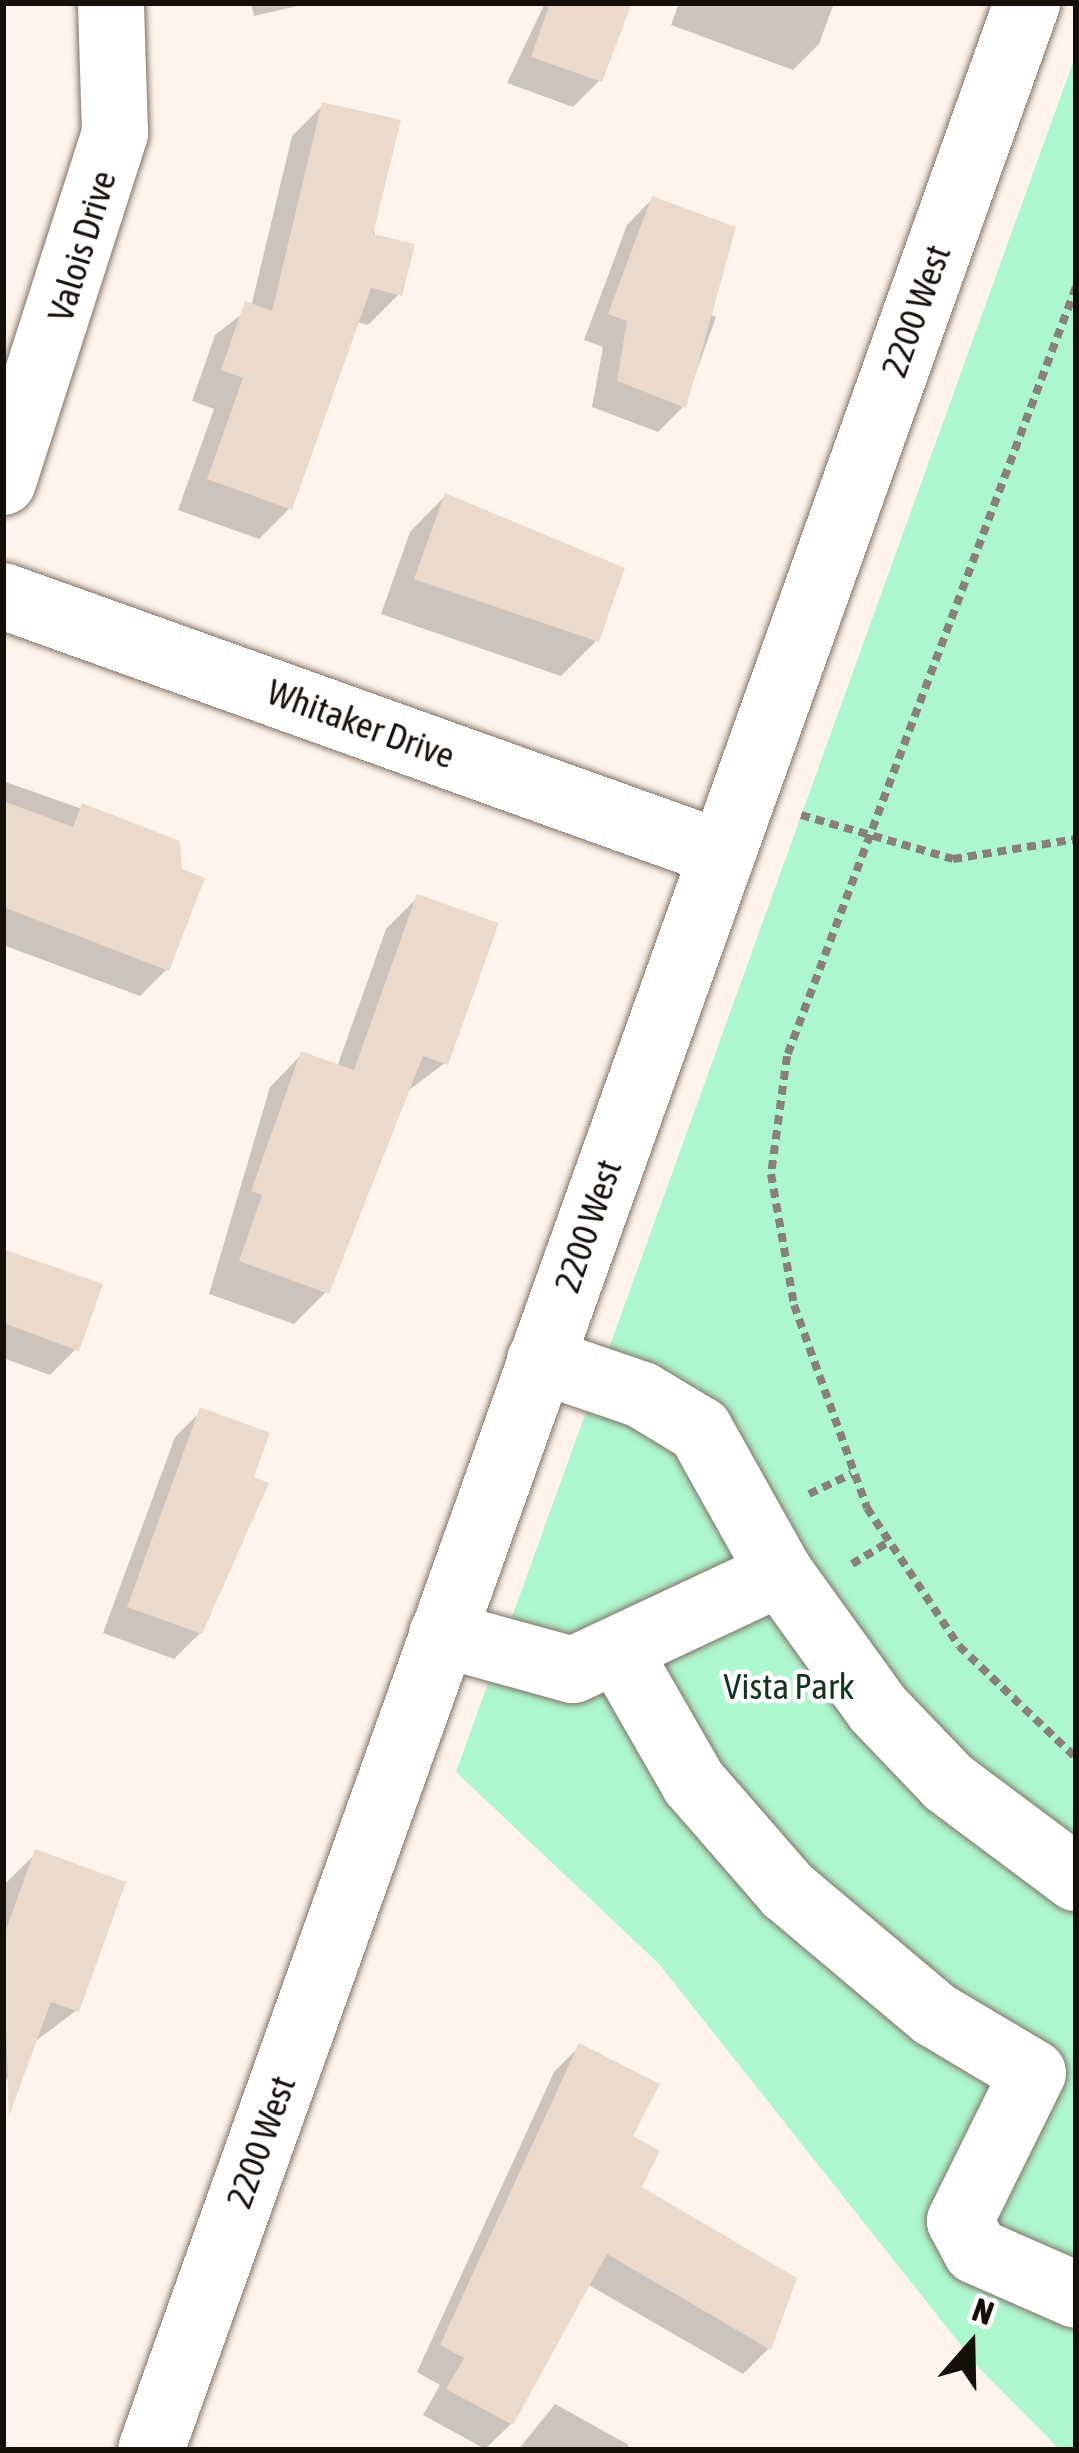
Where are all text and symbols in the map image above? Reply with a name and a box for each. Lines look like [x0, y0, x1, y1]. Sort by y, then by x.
street label: Valois Drive [39, 165, 125, 327]
street label: 2200 West [872, 239, 960, 383]
street label: Whitaker Drive [262, 670, 460, 778]
street label: 2200 West [545, 1154, 631, 1298]
park label: Vista Park [724, 1665, 854, 1709]
street label: 2200 West [217, 2070, 305, 2214]
north arrow [911, 2285, 1031, 2405]
text: N [968, 2290, 999, 2332]

